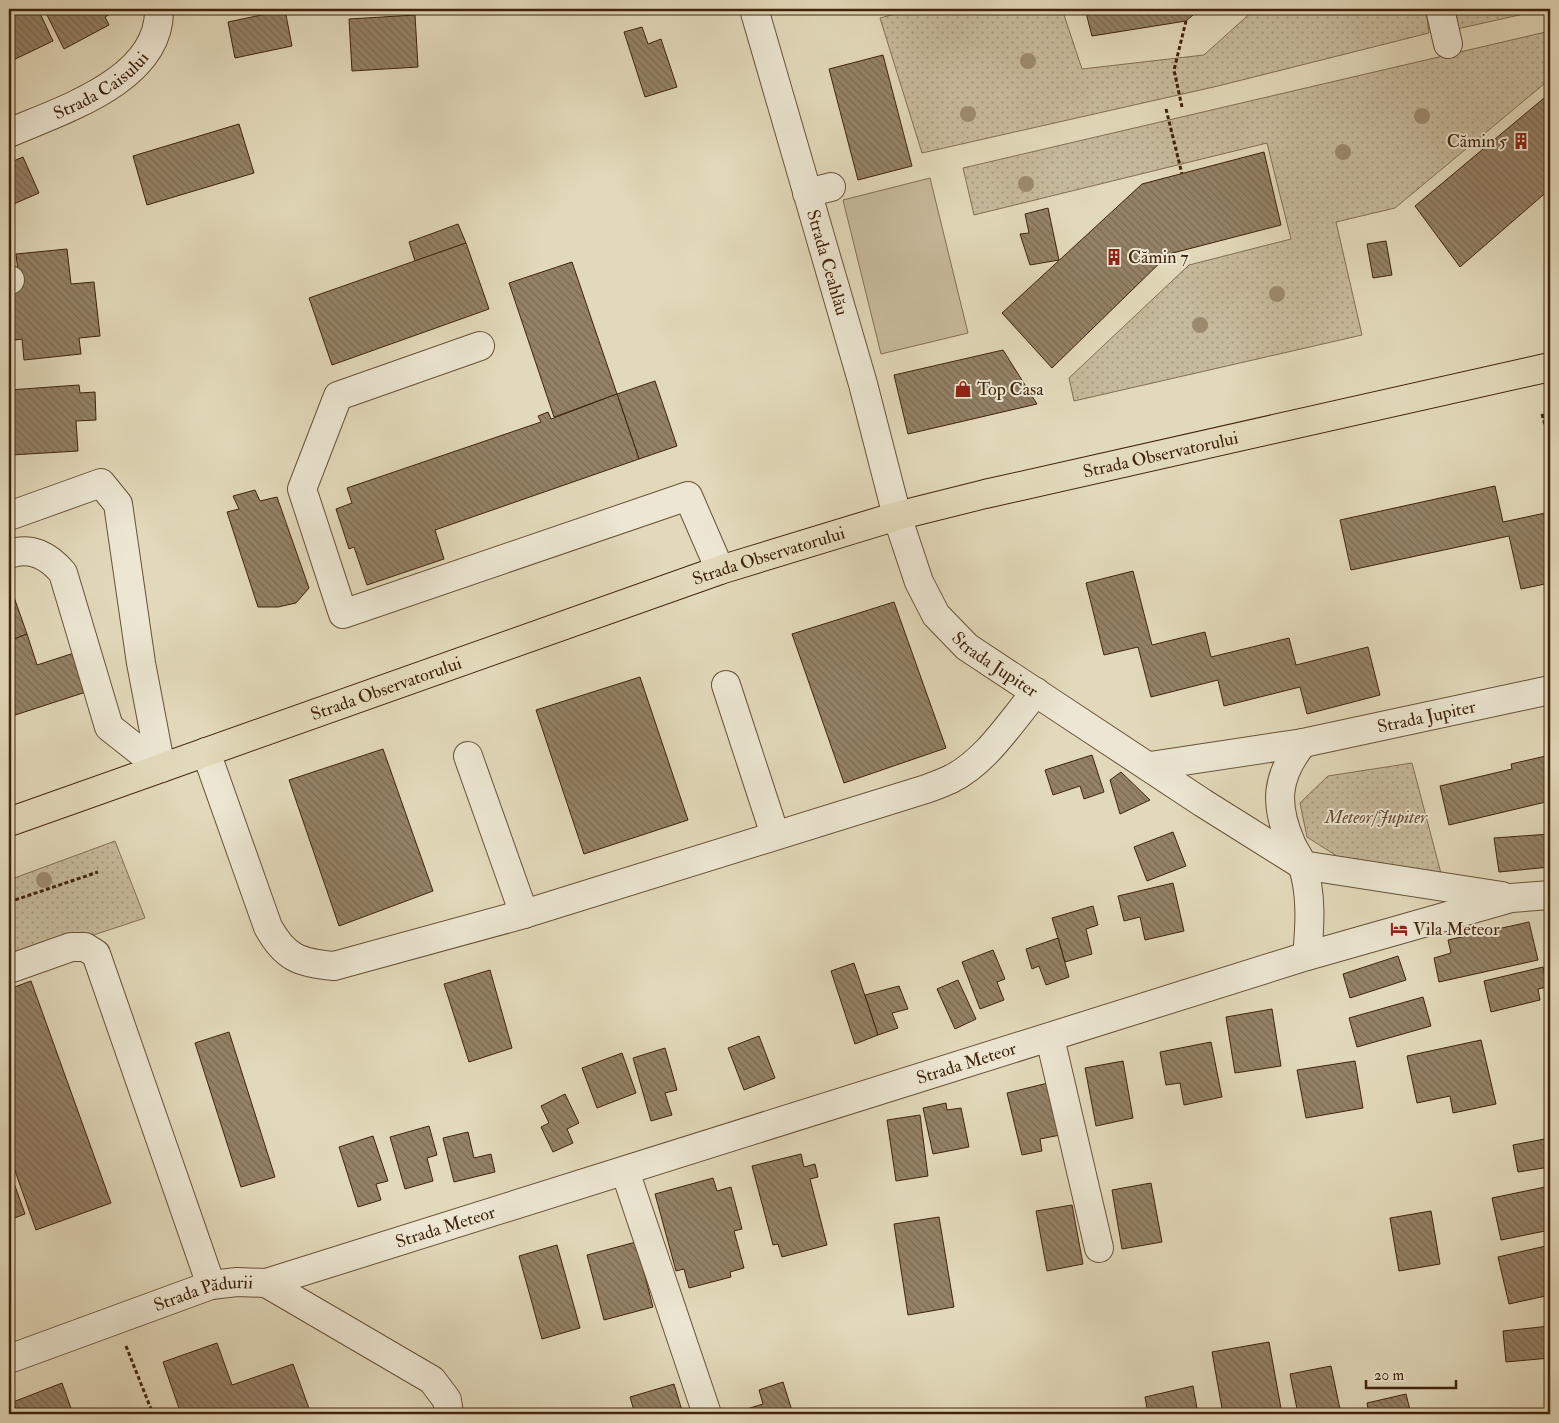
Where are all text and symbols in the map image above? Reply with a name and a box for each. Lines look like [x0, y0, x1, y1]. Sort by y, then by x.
street label: Strada Caisului [50, 47, 154, 125]
place label: Cămin 5 [1447, 130, 1507, 153]
building icon: Cămin 5 [1511, 131, 1531, 151]
street label: Strada Ceahlău [801, 207, 853, 318]
place label: Cămin 7 [1128, 246, 1189, 269]
building icon: Cămin 7 [1104, 247, 1124, 267]
place label: Top Casa [977, 378, 1044, 401]
shop icon: Top Casa [953, 379, 973, 399]
street label: Strada Observatorului [1081, 426, 1241, 484]
street label: Strada Observatorului [689, 522, 848, 591]
street label: Strada Jupiter [946, 627, 1043, 703]
street label: Strada Observatorului [308, 651, 465, 726]
street label: Strada Jupiter [1375, 695, 1478, 739]
park label: Meteor/Jupiter [1324, 806, 1428, 829]
place label: Vila Meteor [1413, 918, 1500, 941]
hotel icon: Vila Meteor [1389, 919, 1409, 939]
street label: Strada Meteor [914, 1037, 1019, 1090]
street label: Strada Meteor [393, 1201, 499, 1254]
street label: Strada Pădurii [151, 1271, 253, 1317]
scale bar [1366, 1358, 1456, 1390]
text: 20 m [1374, 1366, 1404, 1385]

